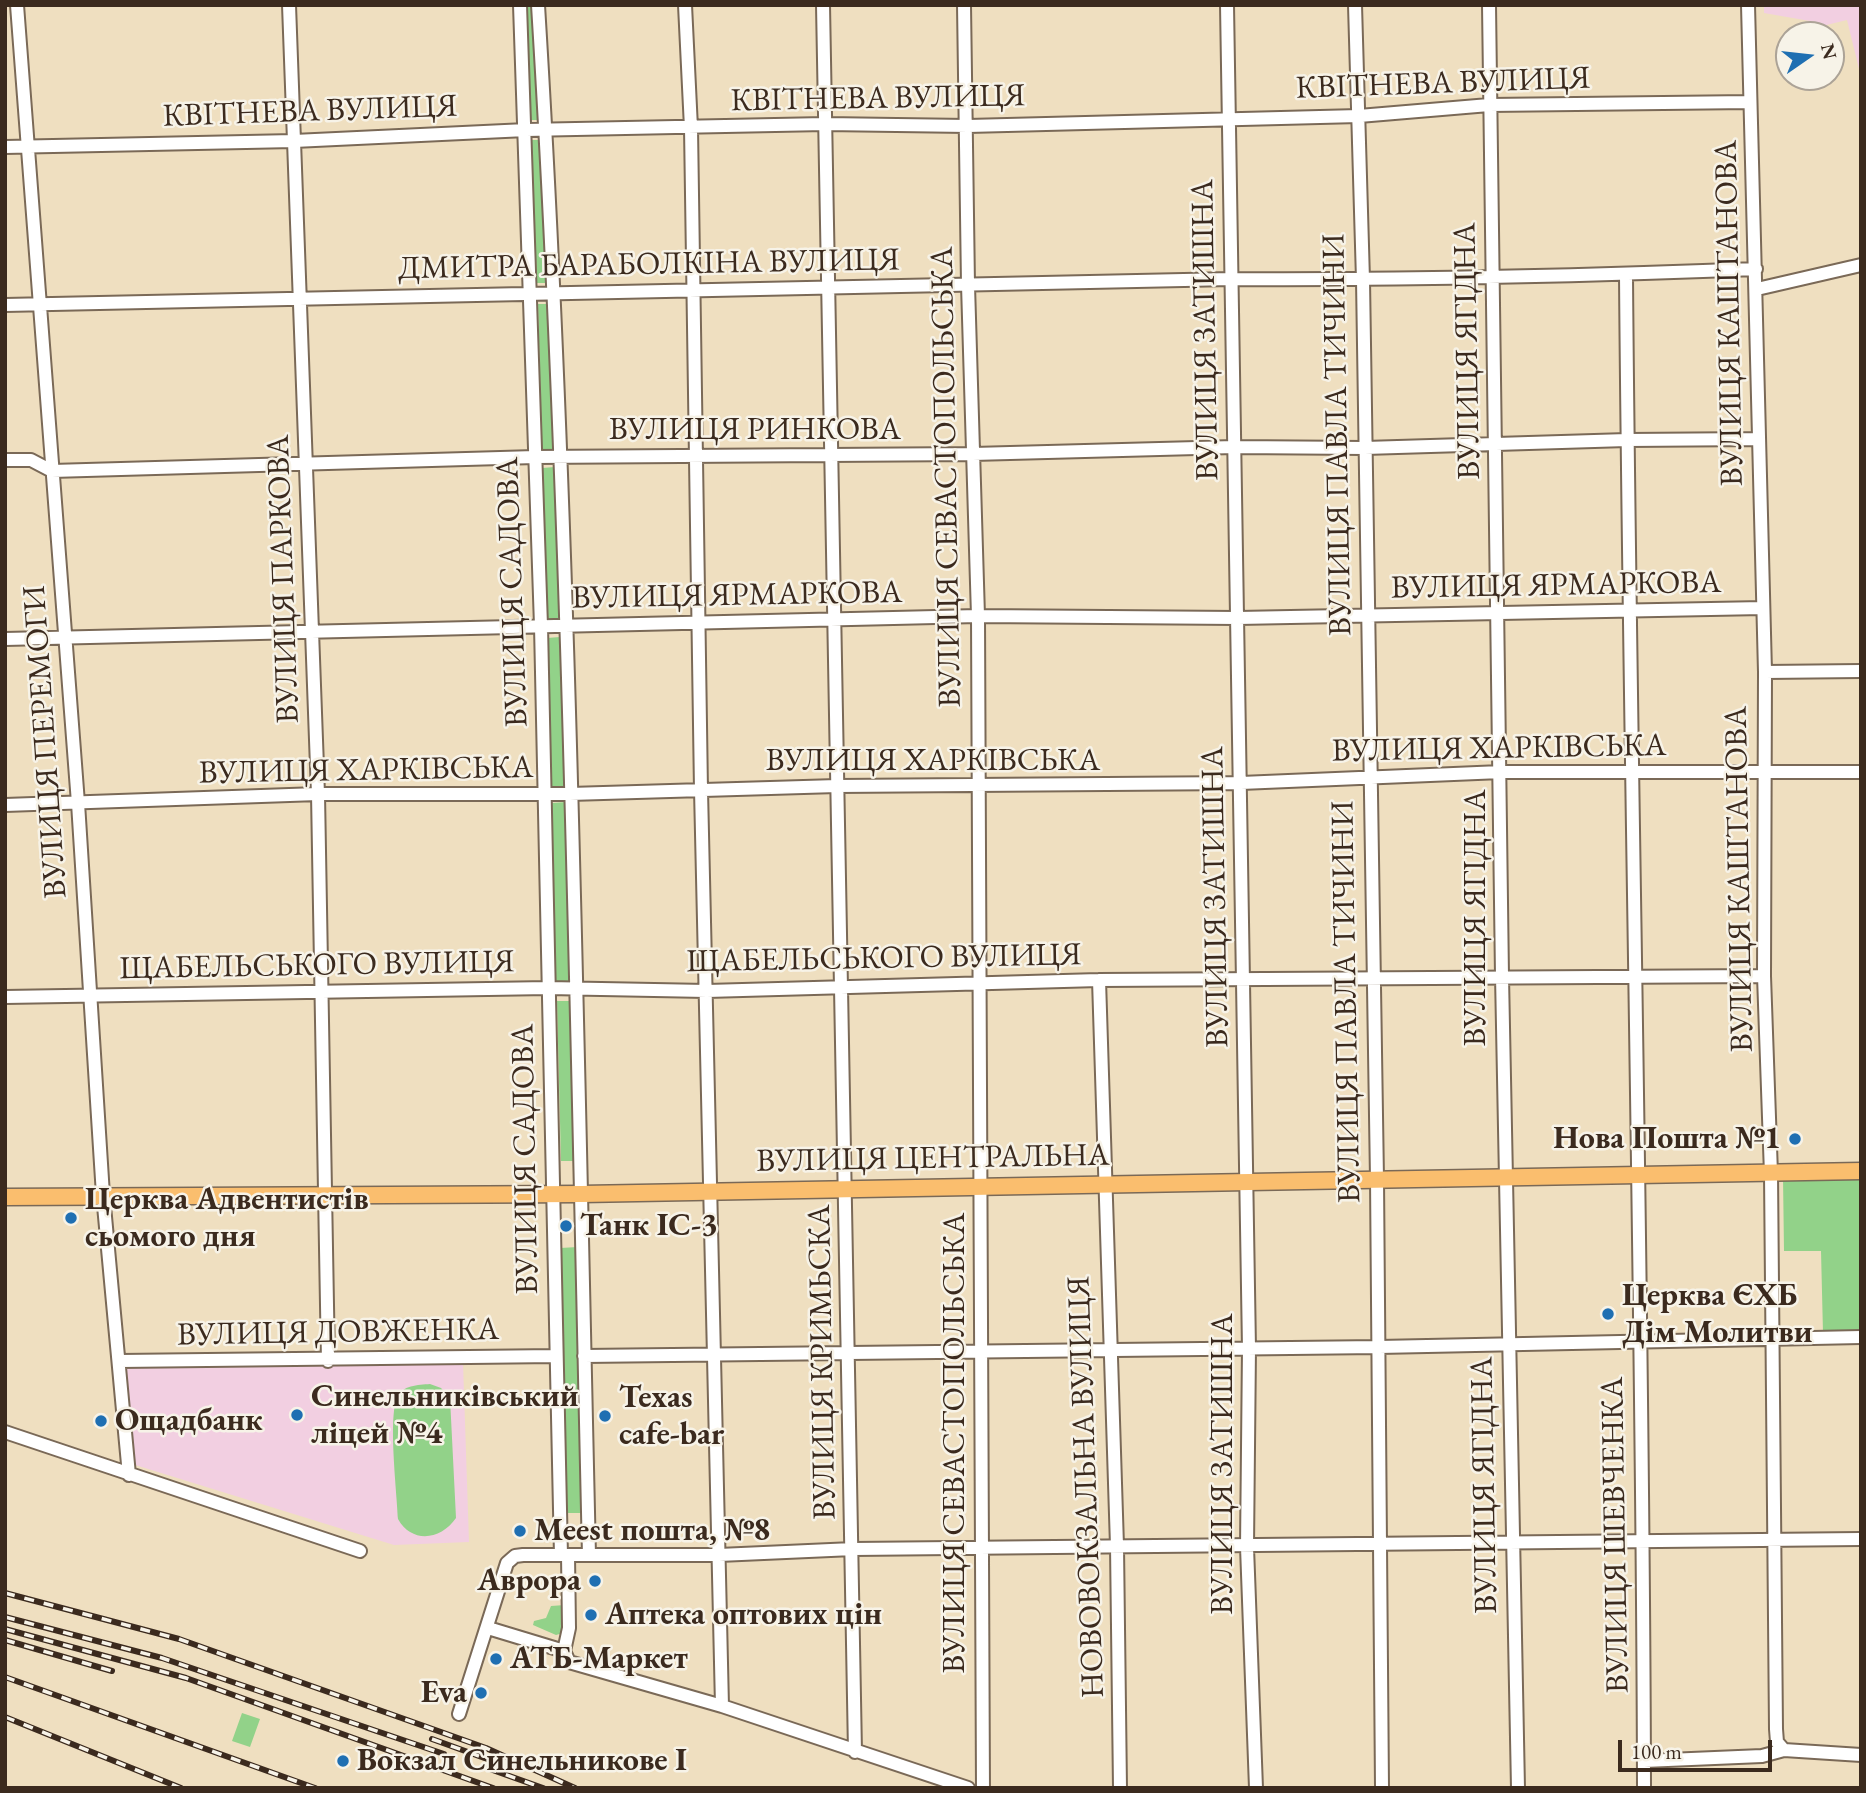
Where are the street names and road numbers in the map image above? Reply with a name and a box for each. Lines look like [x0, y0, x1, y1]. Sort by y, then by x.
street label: КВІТНЕВА ВУЛИЦЯ [1295, 60, 1591, 108]
street label: КВІТНЕВА ВУЛИЦЯ [730, 77, 1026, 121]
street label: КВІТНЕВА ВУЛИЦЯ [162, 88, 458, 136]
street label: ВУЛИЦЯ КАШТАНОВА [1708, 140, 1752, 486]
street label: ВУЛИЦЯ ЗАТИШНА [1184, 179, 1228, 481]
street label: ВУЛИЦЯ ЯГІДНА [1447, 222, 1489, 480]
street label: ВУЛИЦЯ ПАВЛА ТИЧИНИ [1315, 234, 1361, 636]
street label: ДМИТРА БАРАБОЛКІНА ВУЛИЦЯ [398, 241, 900, 289]
street label: ВУЛИЦЯ СЕВАСТОПОЛЬСЬКА [924, 246, 970, 708]
street label: ВУЛИЦЯ РИНКОВА [609, 411, 901, 449]
street label: ВУЛИЦЯ ПАРКОВА [260, 434, 308, 724]
street label: ВУЛИЦЯ САДОВА [489, 456, 537, 728]
street label: ВУЛИЦЯ ЯРМАРКОВА [1390, 564, 1722, 608]
street label: ВУЛИЦЯ ЯРМАРКОВА [571, 574, 903, 618]
street label: ВУЛИЦЯ ПЕРЕМОГИ [16, 584, 76, 900]
street label: ВУЛИЦЯ КАШТАНОВА [1718, 706, 1762, 1052]
street label: ВУЛИЦЯ ХАРКІВСЬКА [1331, 727, 1667, 771]
street label: ВУЛИЦЯ ХАРКІВСЬКА [766, 742, 1100, 780]
street label: ВУЛИЦЯ ЗАТИШНА [1194, 746, 1238, 1048]
street label: ВУЛИЦЯ ХАРКІВСЬКА [198, 749, 534, 793]
street label: ВУЛИЦЯ ЯГІДНА [1457, 789, 1495, 1047]
street label: ВУЛИЦЯ ПАВЛА ТИЧИНИ [1324, 801, 1370, 1203]
street label: ЩАБЕЛЬСЬКОГО ВУЛИЦЯ [686, 936, 1082, 982]
street label: ЩАБЕЛЬСЬКОГО ВУЛИЦЯ [119, 943, 515, 989]
street label: ВУЛИЦЯ САДОВА [504, 1023, 548, 1295]
street label: ВУЛИЦЯ ЦЕНТРАЛЬНА [756, 1137, 1110, 1181]
street label: ВУЛИЦЯ КРИМЬСКА [801, 1204, 845, 1520]
street label: ВУЛИЦЯ СЕВАСТОПОЛЬСЬКА [936, 1213, 974, 1673]
street label: НОВОВОКЗАЛЬНА ВУЛИЦЯ [1060, 1275, 1114, 1699]
street label: ВУЛИЦЯ ДОВЖЕНКА [177, 1311, 499, 1355]
street label: ВУЛИЦЯ ЗАТИШНА [1204, 1313, 1242, 1615]
street label: ВУЛИЦЯ ЯГІДНА [1464, 1356, 1506, 1614]
street label: ВУЛИЦЯ ШЕВЧЕНКА [1594, 1376, 1638, 1694]

